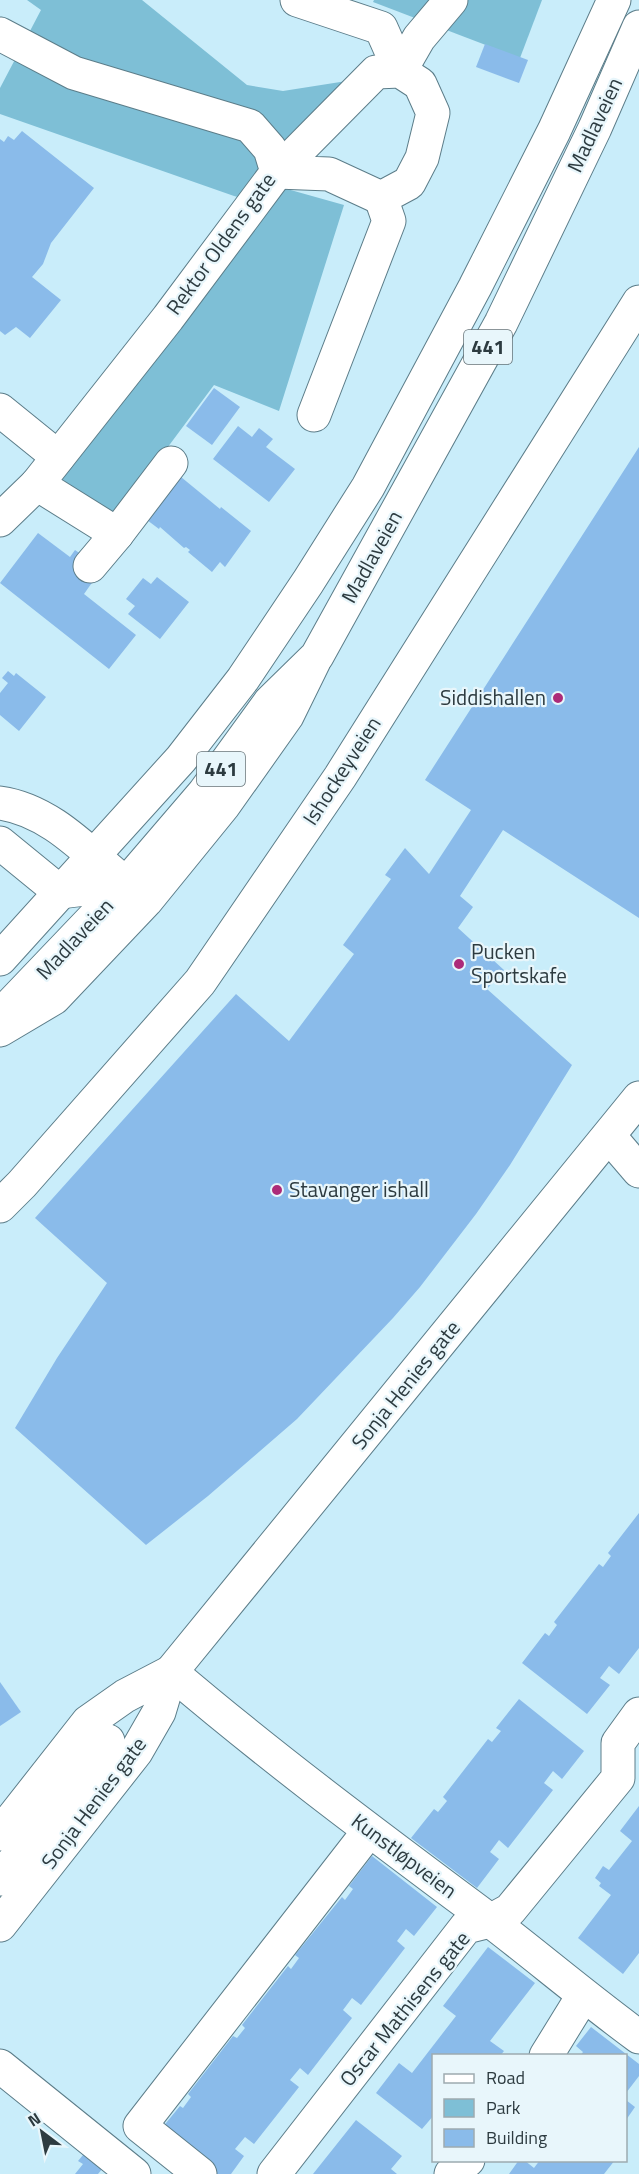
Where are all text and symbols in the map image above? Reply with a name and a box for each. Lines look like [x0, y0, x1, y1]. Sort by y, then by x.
street label: Madlaveien [558, 72, 630, 177]
street label: Rektor Oldens gate [158, 166, 283, 321]
road number: 441 [464, 330, 512, 364]
street label: Madlaveien [333, 504, 410, 609]
place label: Siddishallen [440, 681, 546, 713]
marker: Siddishallen [551, 691, 565, 705]
street label: Ishockeyveien [294, 710, 388, 831]
road number: 441 [197, 752, 245, 786]
street label: Madlaveien [28, 890, 121, 986]
place label: Pucken Sportskafe [471, 935, 567, 991]
marker: Pucken Sportskafe [452, 957, 466, 971]
place label: Stavanger ishall [289, 1173, 429, 1205]
marker: Stavanger ishall [270, 1183, 284, 1197]
street label: Sonja Henies gate [343, 1313, 467, 1456]
street label: Sonja Henies gate [33, 1730, 154, 1875]
street label: Kunstløpveien [345, 1805, 464, 1906]
street label: Oscar Mathisens gate [331, 1924, 477, 2093]
legend [432, 2054, 627, 2162]
text: Road [486, 2064, 525, 2091]
text: Park [486, 2094, 521, 2121]
north arrow [12, 2102, 72, 2162]
text: N [23, 2106, 45, 2132]
text: Building [486, 2124, 547, 2151]

